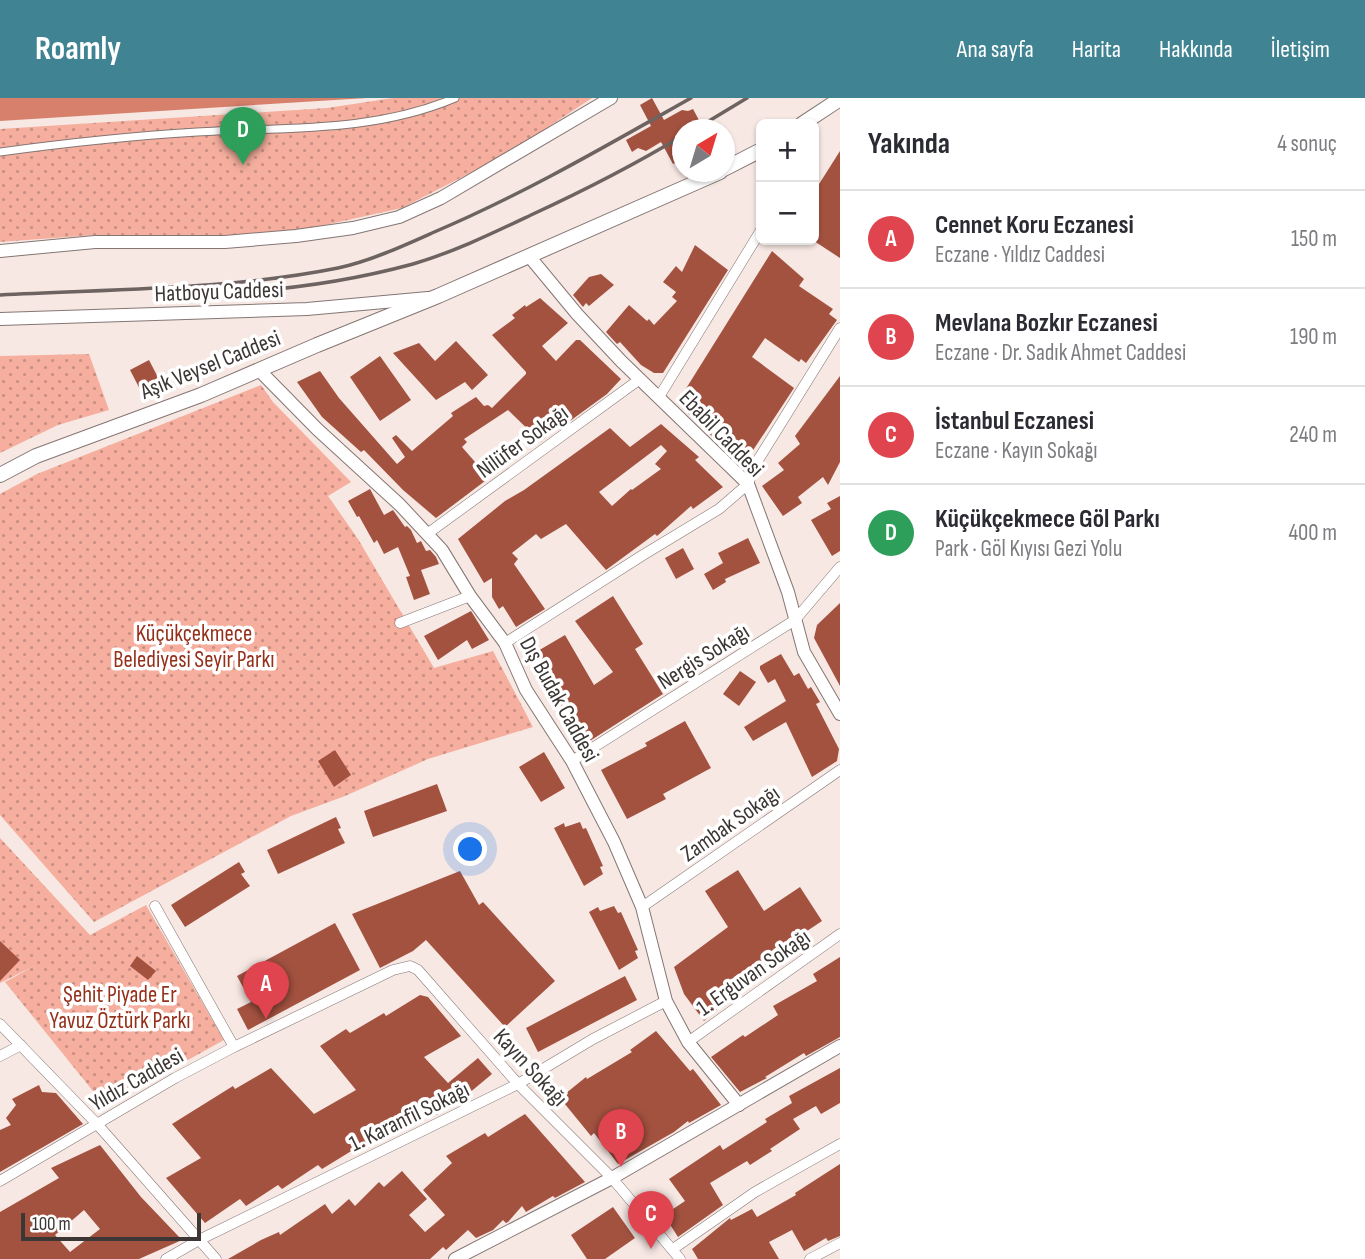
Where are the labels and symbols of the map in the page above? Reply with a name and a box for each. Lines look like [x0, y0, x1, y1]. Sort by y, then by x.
pin: D [220, 107, 266, 165]
north arrow [672, 119, 735, 182]
street label: Hatboyu Caddesi [154, 276, 284, 308]
street label: Aşık Veysel Caddesi [135, 324, 284, 406]
street label: Ebabil Caddesi [673, 384, 770, 483]
street label: Nilüfer Sokağı [471, 399, 574, 484]
street label: Nergis Sokağı [653, 618, 755, 696]
park label: Küçükçekmece Belediyesi Seyir Parkı [113, 620, 275, 674]
street label: Dış Budak Caddesi [513, 632, 605, 767]
street label: Zambak Sokağı [676, 780, 785, 868]
your location [453, 832, 487, 866]
street label: 1. Erguvan Sokağı [691, 923, 816, 1022]
pin: A [243, 961, 289, 1019]
park label: Şehit Piyade Er Yavuz Öztürk Parkı [50, 981, 190, 1035]
street label: Kayın Sokağı [487, 1023, 573, 1112]
street label: Yıldız Caddesi [85, 1042, 188, 1118]
street label: 1. Karanfil Sokağı [345, 1076, 474, 1158]
pin: B [598, 1109, 644, 1167]
pin: C [628, 1191, 674, 1249]
scale bar [21, 1210, 201, 1242]

